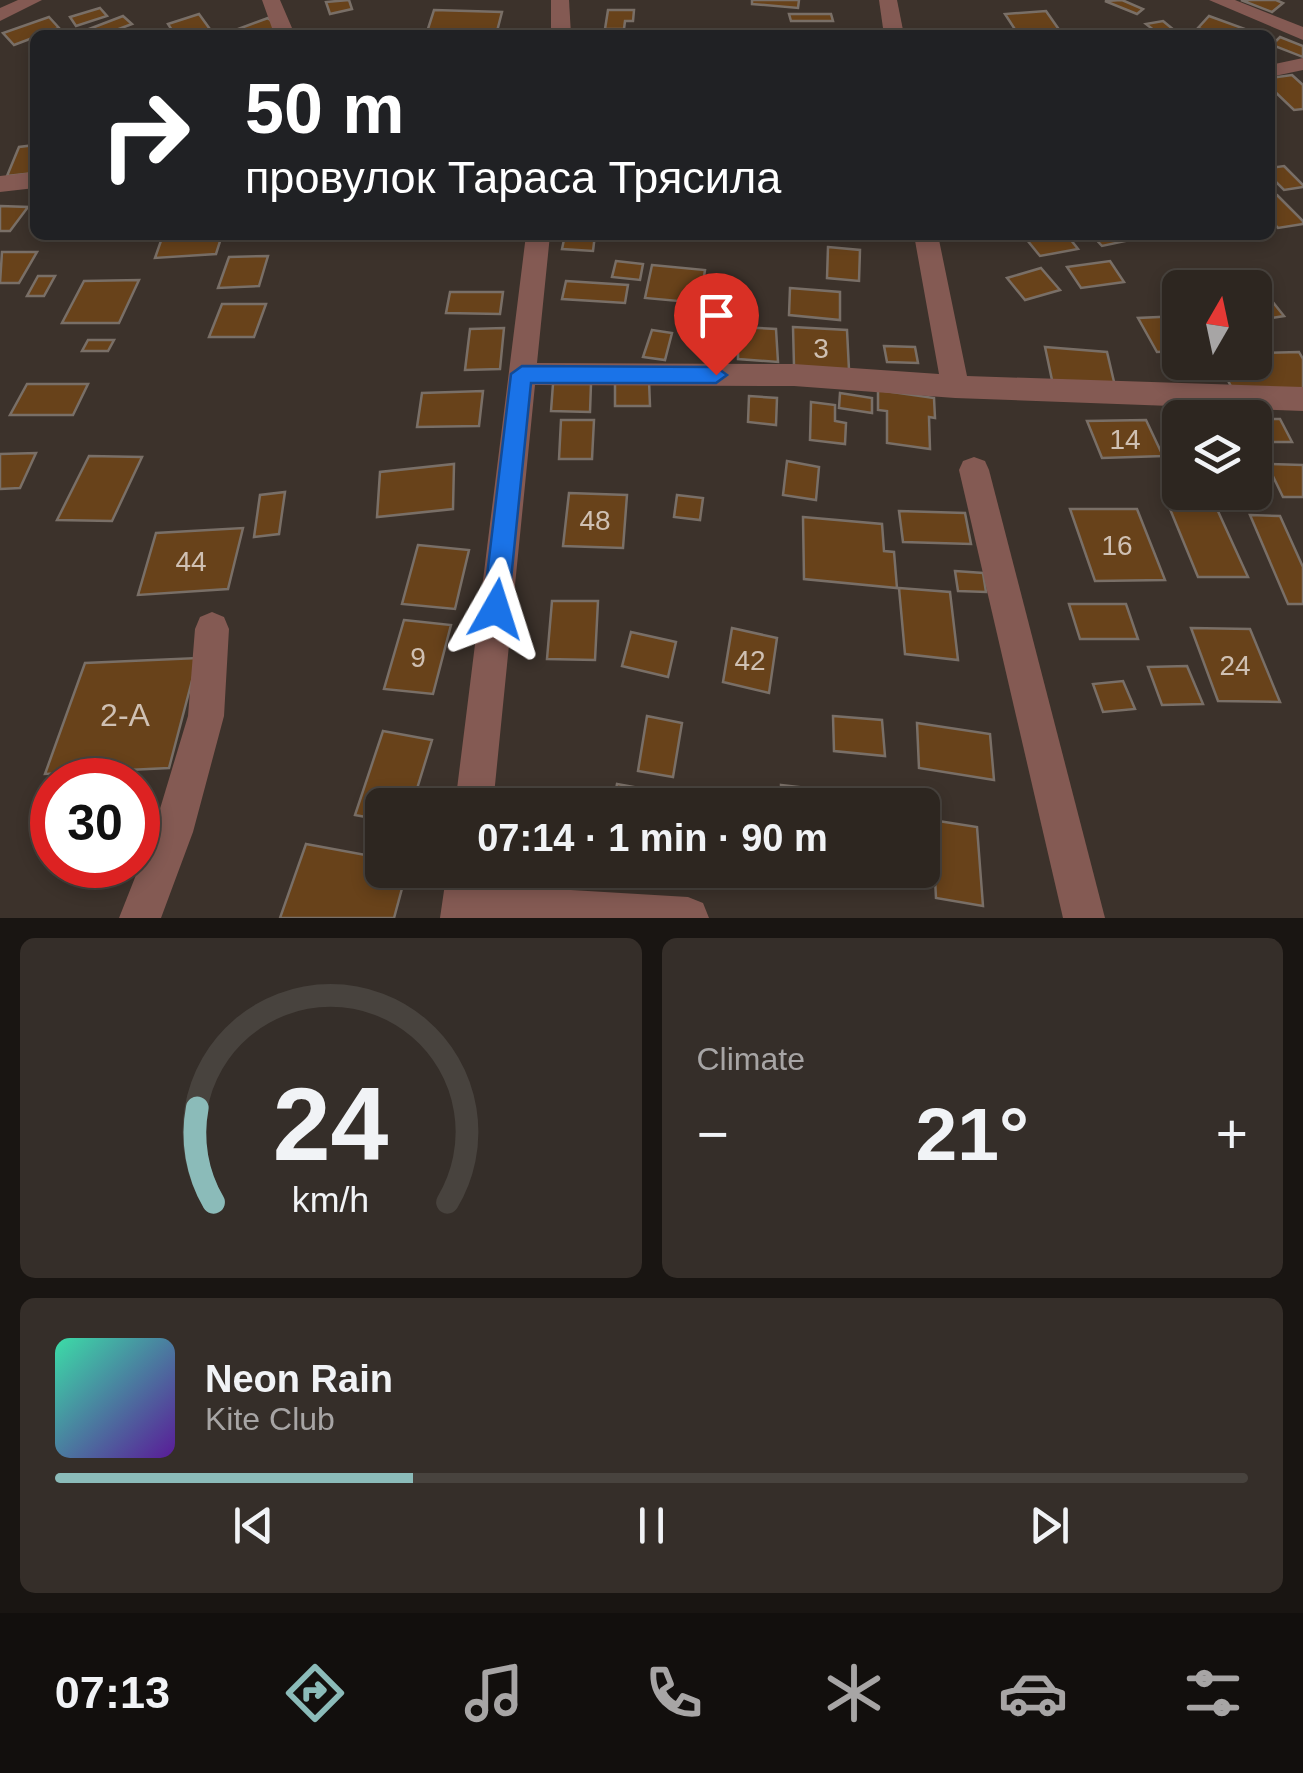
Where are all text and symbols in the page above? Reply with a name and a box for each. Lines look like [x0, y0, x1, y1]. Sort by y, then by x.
icon: right [80, 70, 210, 200]
text: 50 m [245, 70, 405, 148]
text: провулок Тараса Трясила [245, 152, 781, 203]
north arrow [1162, 270, 1272, 380]
map controls [1162, 270, 1272, 510]
pin [674, 273, 759, 376]
icon: arrive [689, 288, 744, 343]
house number: 3 [813, 333, 829, 364]
button: layers [1162, 400, 1272, 510]
house number: 14 [1109, 424, 1141, 455]
house number: 48 [579, 505, 611, 536]
house number: 16 [1101, 530, 1133, 561]
house number: 44 [175, 546, 207, 577]
position arrow [444, 557, 548, 661]
house number: 9 [410, 642, 426, 673]
house number: 42 [734, 645, 766, 676]
house number: 24 [1219, 650, 1251, 681]
house number: 2-А [100, 697, 151, 733]
speed limit sign: 30 [30, 758, 160, 888]
text: 07:14 · 1 min · 90 m [477, 817, 828, 859]
text: Climate [697, 1041, 805, 1077]
text: 24 [273, 1066, 389, 1182]
text: 21° [916, 1092, 1029, 1176]
text: − [697, 1103, 729, 1165]
text: + [1216, 1103, 1248, 1165]
text: km/h [292, 1180, 369, 1220]
text: Neon Rain [205, 1358, 393, 1400]
text: Kite Club [205, 1401, 335, 1437]
icon: previous [226, 1498, 281, 1553]
icon: pause [624, 1498, 679, 1553]
icon: next [1022, 1498, 1077, 1553]
icon: directions [280, 1658, 350, 1728]
icon: music [459, 1658, 529, 1728]
icon: phone [639, 1658, 709, 1728]
icon: climate [819, 1658, 889, 1728]
icon: car [998, 1658, 1068, 1728]
icon: filters [1178, 1658, 1248, 1728]
text: 07:13 [55, 1667, 170, 1718]

